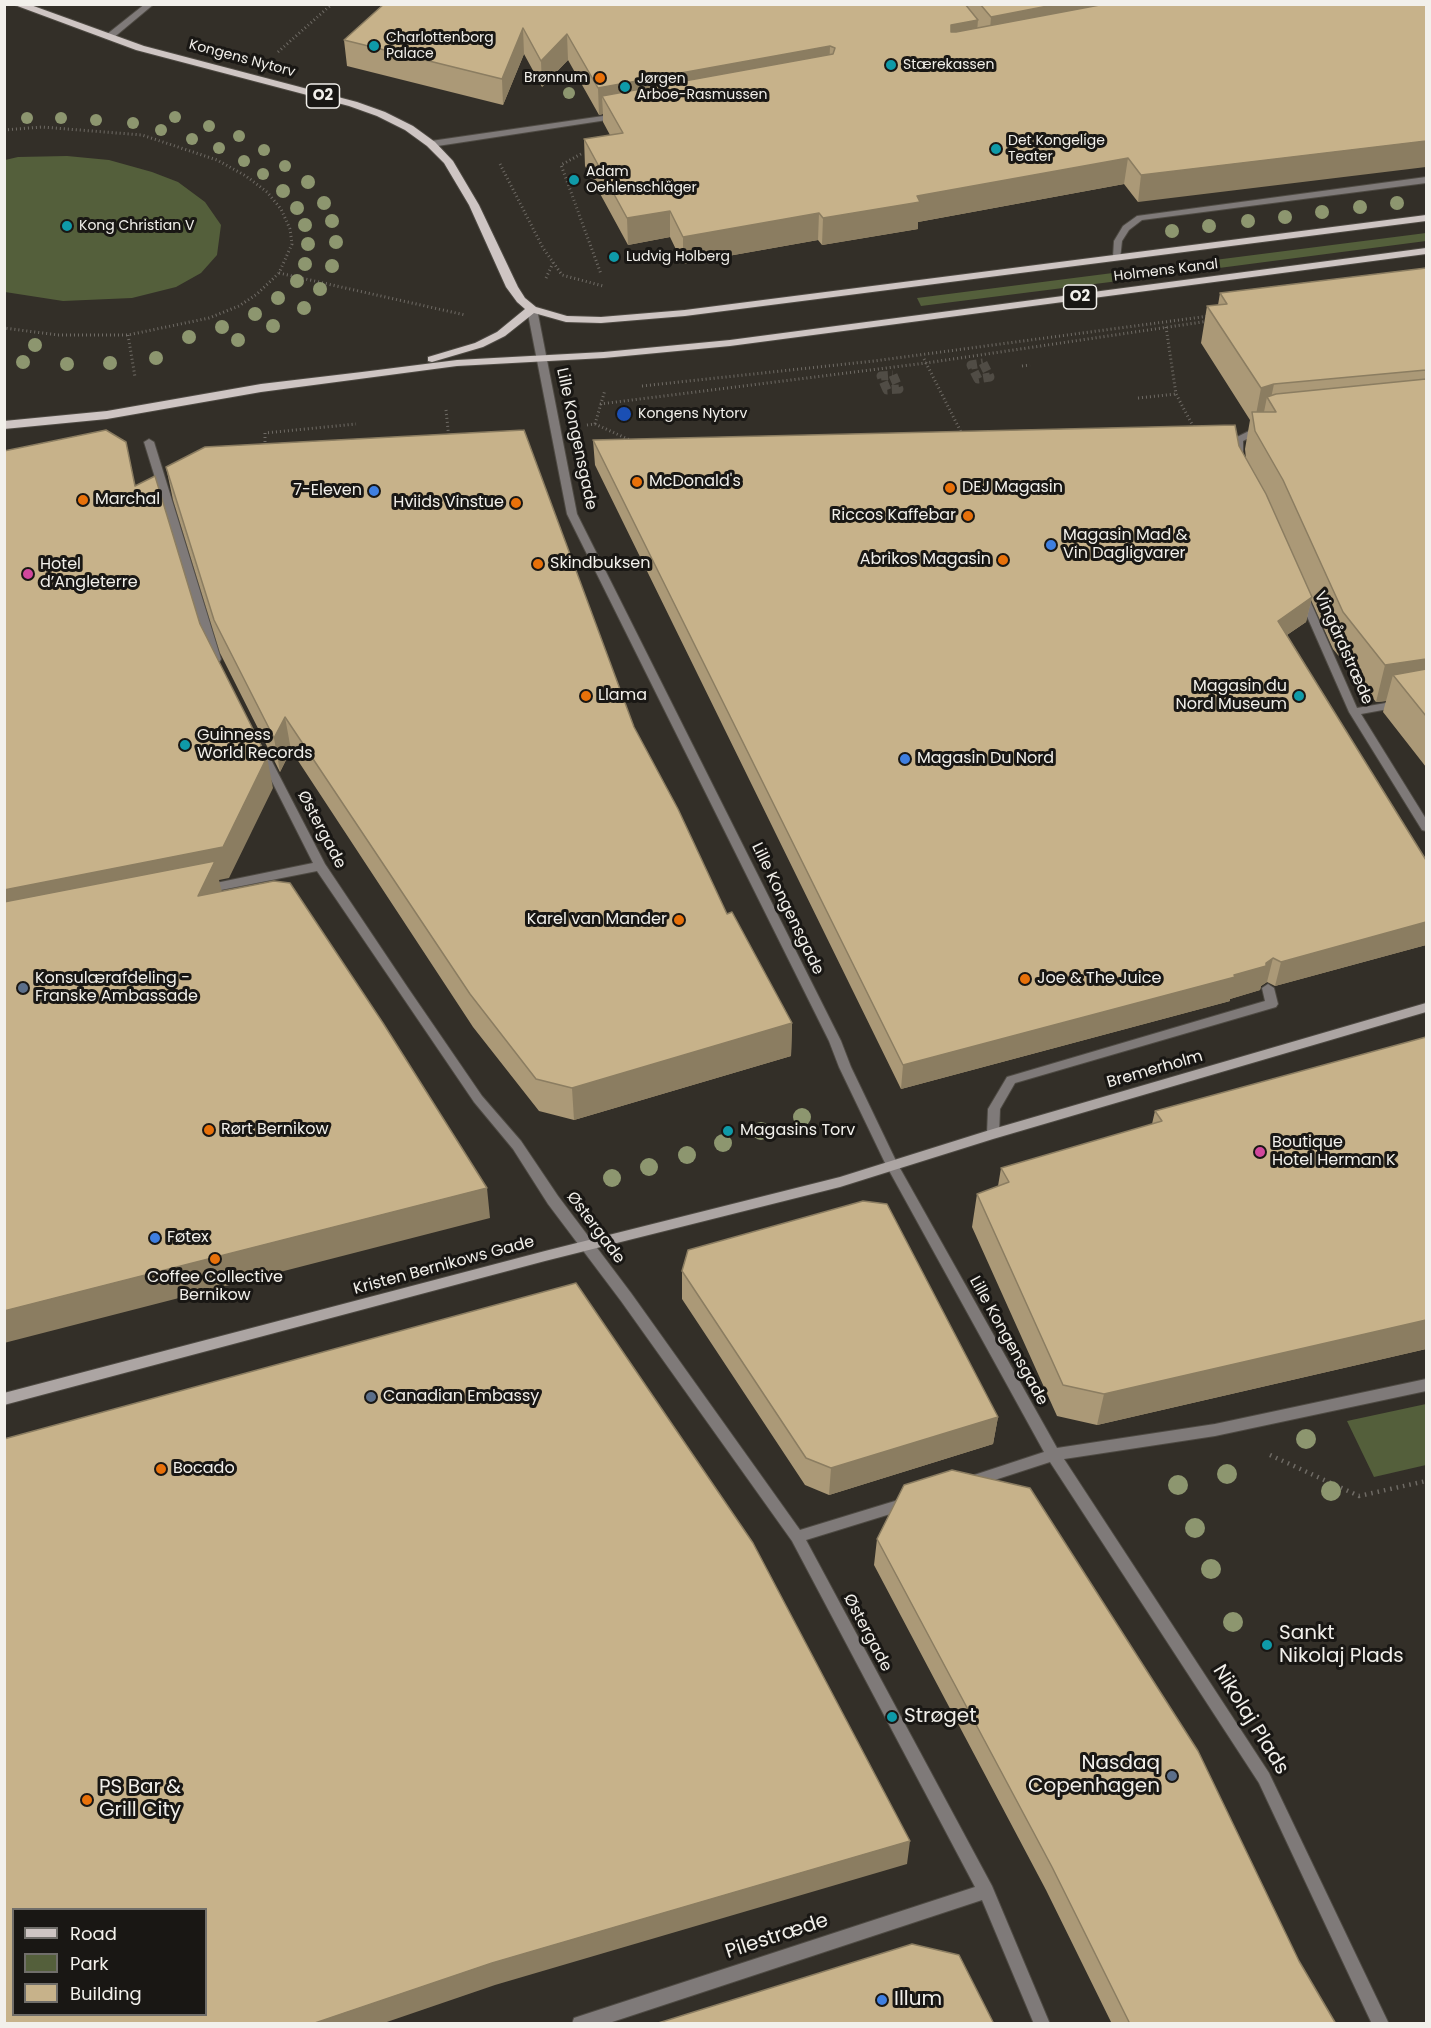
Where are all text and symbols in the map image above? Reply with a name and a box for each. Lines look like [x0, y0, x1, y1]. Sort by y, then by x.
place label: Charlottenborg Palace [386, 30, 494, 62]
street label: Kongens Nytorv [187, 37, 297, 81]
marker: Charlottenborg Palace [367, 39, 381, 53]
place label: Stærekassen [903, 57, 995, 73]
marker: Stærekassen [884, 58, 898, 72]
place label: Brønnum [524, 70, 588, 86]
marker: Brønnum [593, 71, 607, 85]
place label: Jørgen Arboe-Rasmussen [637, 71, 767, 104]
marker: Jørgen Arboe-Rasmussen [618, 80, 632, 94]
road number: O2 [306, 84, 340, 108]
place label: Det Kongelige Teater [1008, 133, 1105, 166]
marker: Det Kongelige Teater [989, 142, 1003, 156]
place label: Adam Oehlenschläger [586, 164, 697, 196]
marker: Adam Oehlenschläger [567, 173, 581, 187]
place label: Kong Christian V [79, 218, 194, 234]
marker: Kong Christian V [60, 219, 74, 233]
place label: Ludvig Holberg [626, 249, 730, 265]
marker: Ludvig Holberg [607, 250, 621, 264]
street label: Holmens Kanal [1113, 256, 1219, 286]
road number: O2 [1064, 285, 1096, 309]
street label: Lille Kongensgade [552, 366, 600, 512]
marker: Kongens Nytorv [615, 405, 633, 423]
place label: Kongens Nytorv [638, 406, 747, 422]
place label: McDonald's [649, 472, 741, 492]
marker: McDonald's [630, 475, 644, 489]
place label: DEJ Magasin [962, 478, 1063, 498]
place label: 7-Eleven [293, 481, 362, 501]
marker: DEJ Magasin [943, 481, 957, 495]
marker: 7-Eleven [367, 484, 381, 498]
place label: Marchal [95, 490, 160, 510]
marker: Marchal [76, 493, 90, 507]
place label: Hviids Vinstue [393, 493, 504, 513]
marker: Hviids Vinstue [509, 496, 523, 510]
place label: Riccos Kaffebar [832, 506, 956, 526]
marker: Riccos Kaffebar [961, 509, 975, 523]
place label: Magasin Mad & Vin Dagligvarer [1063, 526, 1188, 564]
marker: Magasin Mad & Vin Dagligvarer [1044, 538, 1058, 552]
place label: Abrikos Magasin [860, 550, 991, 570]
marker: Abrikos Magasin [996, 553, 1010, 567]
place label: Skindbuksen [550, 554, 650, 574]
place label: Hotel d’Angleterre [40, 555, 138, 593]
marker: Skindbuksen [531, 557, 545, 571]
marker: Hotel d’Angleterre [21, 567, 35, 581]
street label: Vingårdstræde [1309, 588, 1377, 708]
place label: Magasin du Nord Museum [1175, 677, 1287, 715]
place label: Llama [598, 686, 647, 706]
marker: Llama [579, 689, 593, 703]
marker: Magasin du Nord Museum [1292, 689, 1306, 703]
place label: Guinness World Records [197, 726, 313, 764]
marker: Guinness World Records [178, 738, 192, 752]
place label: Magasin Du Nord [917, 749, 1054, 769]
marker: Magasin Du Nord [898, 752, 912, 766]
street label: Østergade [293, 788, 349, 872]
street label: Lille Kongensgade [747, 840, 827, 978]
place label: Karel van Mander [527, 910, 667, 930]
marker: Karel van Mander [672, 913, 686, 927]
place label: Konsulærafdeling - Franske Ambassade [35, 969, 198, 1007]
place label: Joe & The Juice [1037, 969, 1161, 989]
marker: Joe & The Juice [1018, 972, 1032, 986]
marker: Konsulærafdeling - Franske Ambassade [16, 981, 30, 995]
street label: Bremerholm [1105, 1047, 1205, 1093]
place label: Rørt Bernikow [221, 1120, 329, 1140]
place label: Magasins Torv [740, 1121, 855, 1141]
marker: Rørt Bernikow [202, 1123, 216, 1137]
marker: Magasins Torv [721, 1124, 735, 1138]
place label: Boutique Hotel Herman K [1272, 1133, 1396, 1171]
marker: Boutique Hotel Herman K [1253, 1145, 1267, 1159]
street label: Østergade [562, 1188, 628, 1268]
place label: Føtex [167, 1228, 209, 1248]
marker: Føtex [148, 1231, 162, 1245]
street label: Kristen Bernikows Gade [352, 1233, 536, 1299]
marker: Coffee Collective Bernikow [208, 1252, 222, 1266]
place label: Coffee Collective Bernikow [147, 1268, 283, 1306]
street label: Lille Kongensgade [965, 1273, 1051, 1409]
place label: Canadian Embassy [383, 1387, 539, 1407]
marker: Canadian Embassy [364, 1390, 378, 1404]
place label: Bocado [173, 1459, 235, 1479]
marker: Bocado [154, 1462, 168, 1476]
street label: Østergade [839, 1591, 895, 1675]
place label: Sankt Nikolaj Plads [1279, 1622, 1404, 1669]
marker: Sankt Nikolaj Plads [1260, 1638, 1274, 1652]
street label: Nikolaj Plads [1207, 1661, 1293, 1779]
place label: Strøget [904, 1705, 976, 1729]
marker: Strøget [885, 1710, 899, 1724]
place label: Nasdaq Copenhagen [1028, 1752, 1160, 1799]
marker: Nasdaq Copenhagen [1165, 1769, 1179, 1783]
place label: PS Bar & Grill City [99, 1776, 181, 1823]
marker: PS Bar & Grill City [80, 1793, 94, 1807]
legend [12, 1908, 207, 2016]
street label: Pilestræde [722, 1909, 832, 1965]
text: Road [70, 1921, 117, 1946]
text: Park [70, 1951, 109, 1976]
text: Building [70, 1981, 142, 2006]
place label: Illum [894, 1988, 942, 2012]
marker: Illum [875, 1993, 889, 2007]

